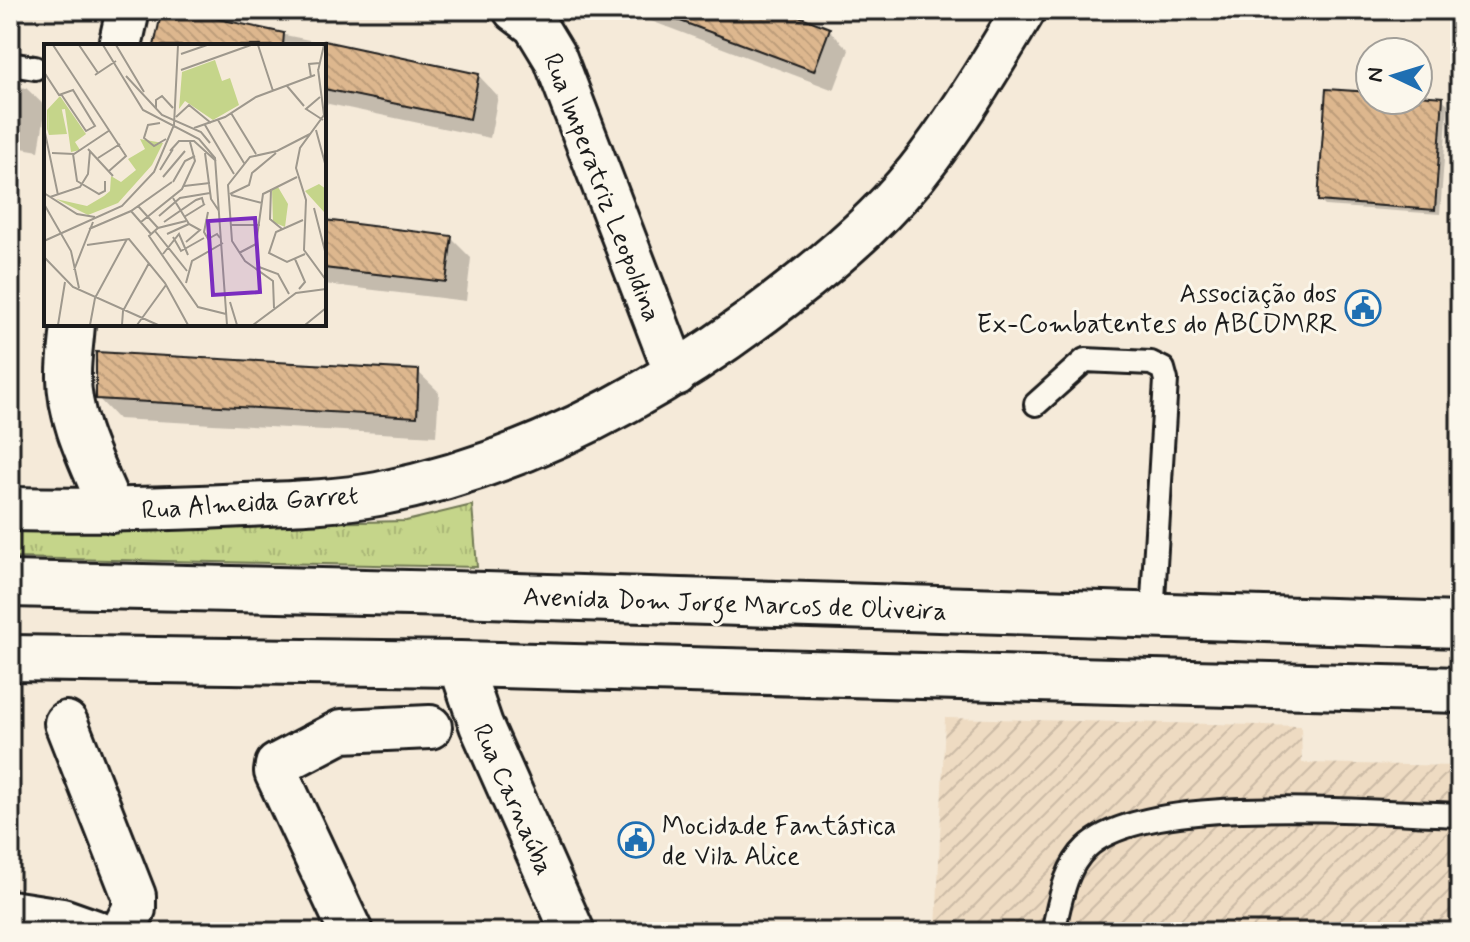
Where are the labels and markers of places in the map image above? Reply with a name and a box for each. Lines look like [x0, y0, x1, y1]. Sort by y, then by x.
place label: Associação dos Ex-Combatentes do ABCDMRR [977, 278, 1337, 342]
public building icon: Associação dos Ex-Combatentes do ABCDMRR [1344, 289, 1382, 327]
place label: Mocidade Fantástica de Vila Alice [662, 810, 896, 874]
public building icon: Mocidade Fantástica de Vila Alice [617, 821, 655, 859]

